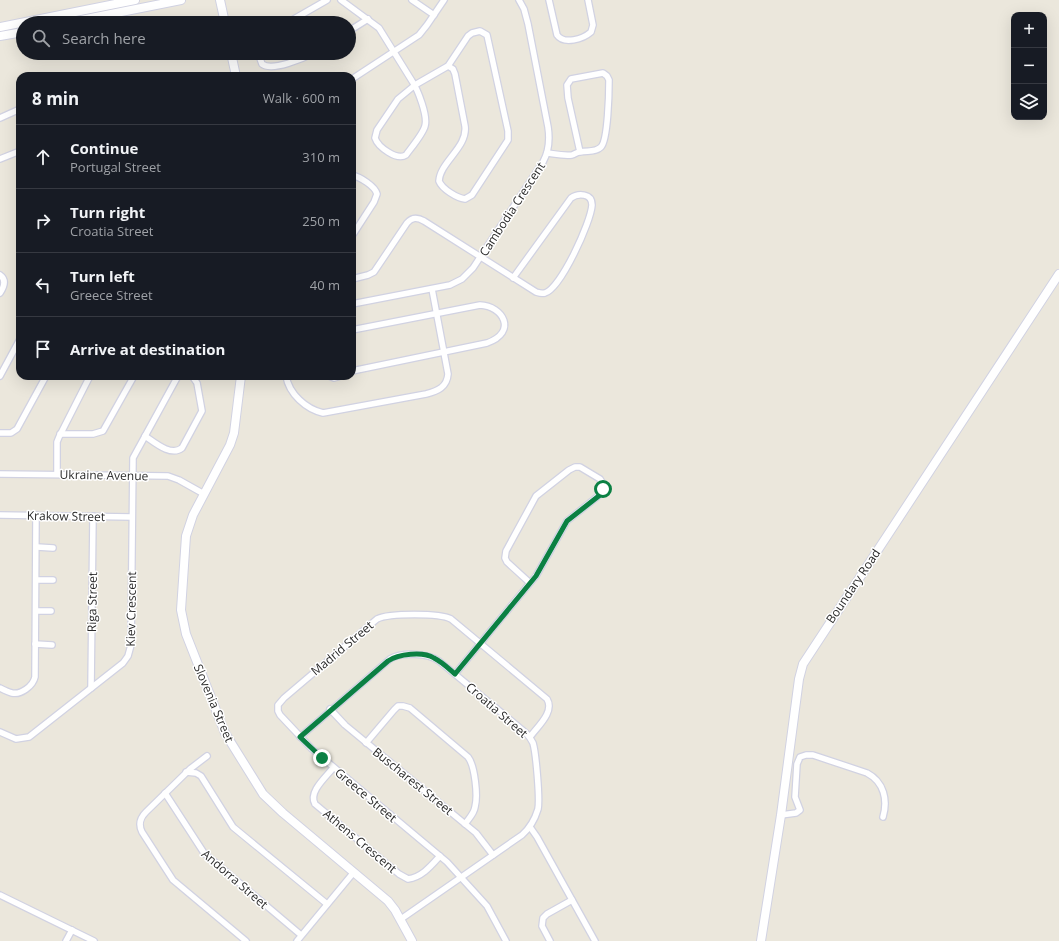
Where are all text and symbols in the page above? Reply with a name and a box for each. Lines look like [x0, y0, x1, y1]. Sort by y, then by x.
map controls [1011, 12, 1047, 120]
button: + [1011, 12, 1047, 48]
search box [16, 16, 356, 60]
icon: search [30, 27, 52, 49]
text: Search here [62, 28, 146, 48]
button: − [1011, 48, 1047, 84]
button: layers [1011, 84, 1047, 120]
text: 8 min [32, 87, 79, 110]
text: Walk · 600 m [263, 89, 340, 107]
text: Continue [70, 138, 138, 158]
icon: ahead [32, 146, 54, 168]
text: 310 m [302, 148, 340, 166]
text: Portugal Street [70, 158, 161, 176]
street label: Cambodia Crescent [475, 159, 549, 259]
text: Turn right [70, 202, 145, 222]
icon: right [32, 210, 54, 232]
text: 250 m [302, 212, 340, 230]
text: Croatia Street [70, 222, 153, 240]
text: Turn left [70, 266, 135, 286]
icon: left [32, 274, 54, 296]
text: 40 m [310, 276, 340, 294]
text: Greece Street [70, 286, 153, 304]
icon: arrive [32, 338, 54, 360]
text: Arrive at destination [70, 339, 225, 359]
street label: Ukraine Avenue [60, 466, 149, 484]
route start [594, 480, 612, 498]
street label: Krakow Street [27, 507, 105, 525]
street label: Boundary Road [822, 545, 884, 627]
street label: Kiev Crescent [122, 571, 140, 647]
street label: Riga Street [83, 572, 101, 632]
street label: Madrid Street [307, 617, 377, 679]
street label: Slovenia Street [190, 661, 238, 745]
street label: Croatia Street [462, 678, 532, 742]
street label: Buscharest Street [369, 743, 457, 819]
route end [313, 749, 331, 767]
street label: Greece Street [331, 764, 401, 826]
street label: Athens Crescent [320, 805, 400, 877]
street label: Andorra Street [198, 845, 272, 913]

